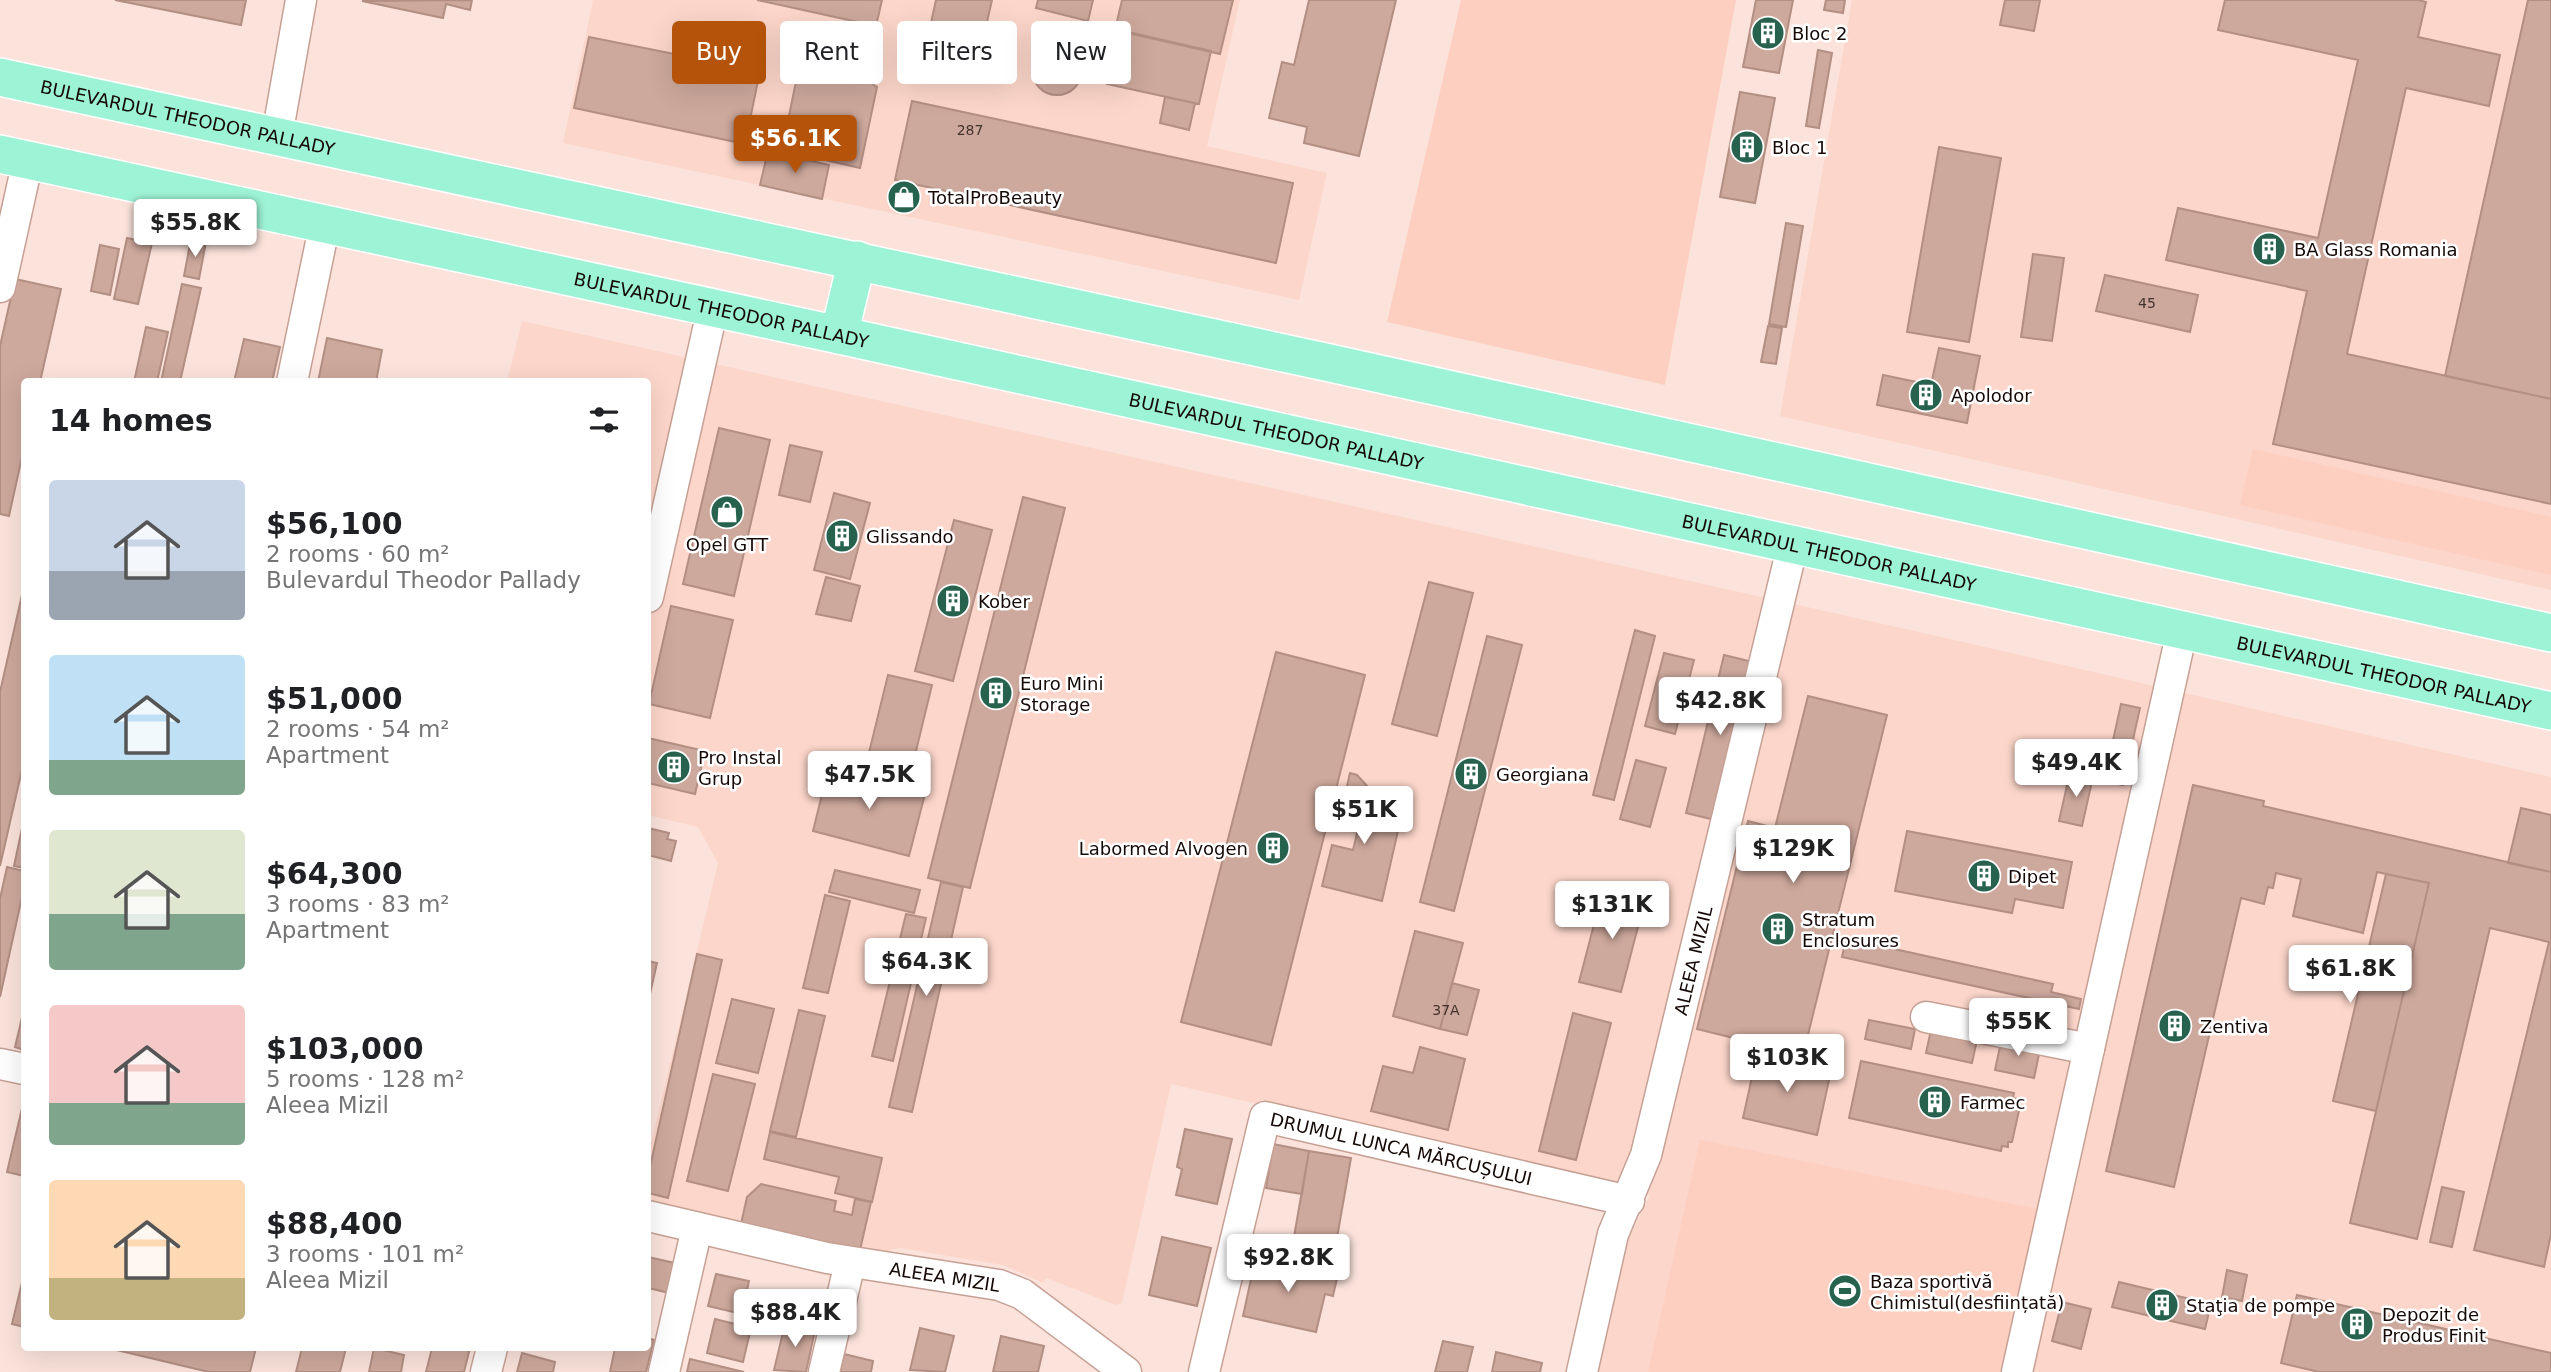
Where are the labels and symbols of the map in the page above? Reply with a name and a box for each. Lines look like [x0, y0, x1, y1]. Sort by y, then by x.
building icon: Bloc 2 [1749, 14, 1787, 52]
place label: Bloc 2 [1792, 23, 1847, 44]
street label: BULEVARDUL THEODOR PALLADY [38, 75, 338, 159]
pin: $56.1K [738, 116, 852, 175]
house number: 287 [957, 122, 983, 138]
building icon: Bloc 1 [1728, 128, 1766, 166]
place label: Bloc 1 [1772, 137, 1827, 158]
shop icon: TotalProBeauty [885, 178, 923, 216]
place label: TotalProBeauty [927, 187, 1063, 208]
pin: $55.8K [138, 200, 252, 259]
building icon: BA Glass Romania [2250, 230, 2288, 268]
place label: BA Glass Romania [2294, 239, 2458, 260]
street label: BULEVARDUL THEODOR PALLADY [572, 268, 872, 352]
house number: 45 [2138, 295, 2156, 311]
building icon: Apolodor [1907, 376, 1945, 414]
place label: Apolodor [1951, 385, 2032, 406]
street label: BULEVARDUL THEODOR PALLADY [1127, 389, 1426, 474]
shop icon: Opel GTT [708, 493, 746, 531]
street label: BULEVARDUL THEODOR PALLADY [1680, 510, 1979, 595]
building icon: Glissando [823, 517, 861, 555]
place label: Glissando [866, 526, 954, 547]
place label: Opel GTT [686, 534, 769, 555]
building icon: Kober [934, 582, 972, 620]
place label: Kober [978, 591, 1030, 612]
street label: BULEVARDUL THEODOR PALLADY [2235, 632, 2534, 717]
place label: Euro Mini Storage [1020, 673, 1103, 715]
building icon: Euro Mini Storage [977, 674, 1015, 712]
pin: $42.8K [1663, 678, 1777, 737]
pin: $49.4K [2019, 740, 2133, 799]
place label: Pro Instal Grup [698, 747, 781, 789]
building icon: Pro Instal Grup [655, 748, 693, 786]
pin: $47.5K [812, 752, 926, 811]
building icon: Georgiana [1452, 755, 1490, 793]
place label: Georgiana [1496, 764, 1589, 785]
pin: $51K [1323, 786, 1405, 846]
pin: $129K [1744, 826, 1842, 885]
building icon: Labormed Alvogen [1254, 829, 1292, 867]
place label: Labormed Alvogen [1079, 838, 1248, 859]
building icon: Dipet [1965, 857, 2003, 895]
place label: Dipet [2008, 866, 2056, 887]
pin: $131K [1563, 881, 1661, 941]
street label: ALEEA MIZIL [1669, 904, 1716, 1017]
place label: Stratum Enclosures [1802, 909, 1899, 951]
building icon: Stratum Enclosures [1759, 910, 1797, 948]
pin: $64.3K [869, 939, 983, 998]
pin: $61.8K [2293, 946, 2407, 1005]
pin: $55K [1977, 998, 2059, 1058]
house number: 37A [1432, 1002, 1460, 1018]
building icon: Zentiva [2156, 1007, 2194, 1045]
place label: Zentiva [2200, 1016, 2269, 1037]
pin: $103K [1738, 1034, 1836, 1094]
building icon: Farmec [1916, 1083, 1954, 1121]
place label: Farmec [1960, 1092, 2025, 1113]
street label: DRUMUL LUNCA MĂRCUȘULUI [1268, 1108, 1534, 1189]
pin: $92.8K [1231, 1234, 1345, 1294]
street label: ALEEA MIZIL [888, 1257, 1002, 1296]
place label: Baza sportivă Chimistul(desființată) [1870, 1271, 2064, 1313]
sports icon: Baza sportivă Chimistul(desființată) [1826, 1272, 1864, 1310]
building icon: Staţia de pompe [2143, 1286, 2181, 1324]
pin: $88.4K [738, 1290, 852, 1349]
place label: Staţia de pompe [2186, 1295, 2335, 1316]
place label: Depozit de Produs Finit [2382, 1304, 2486, 1346]
building icon: Depozit de Produs Finit [2338, 1305, 2376, 1343]

